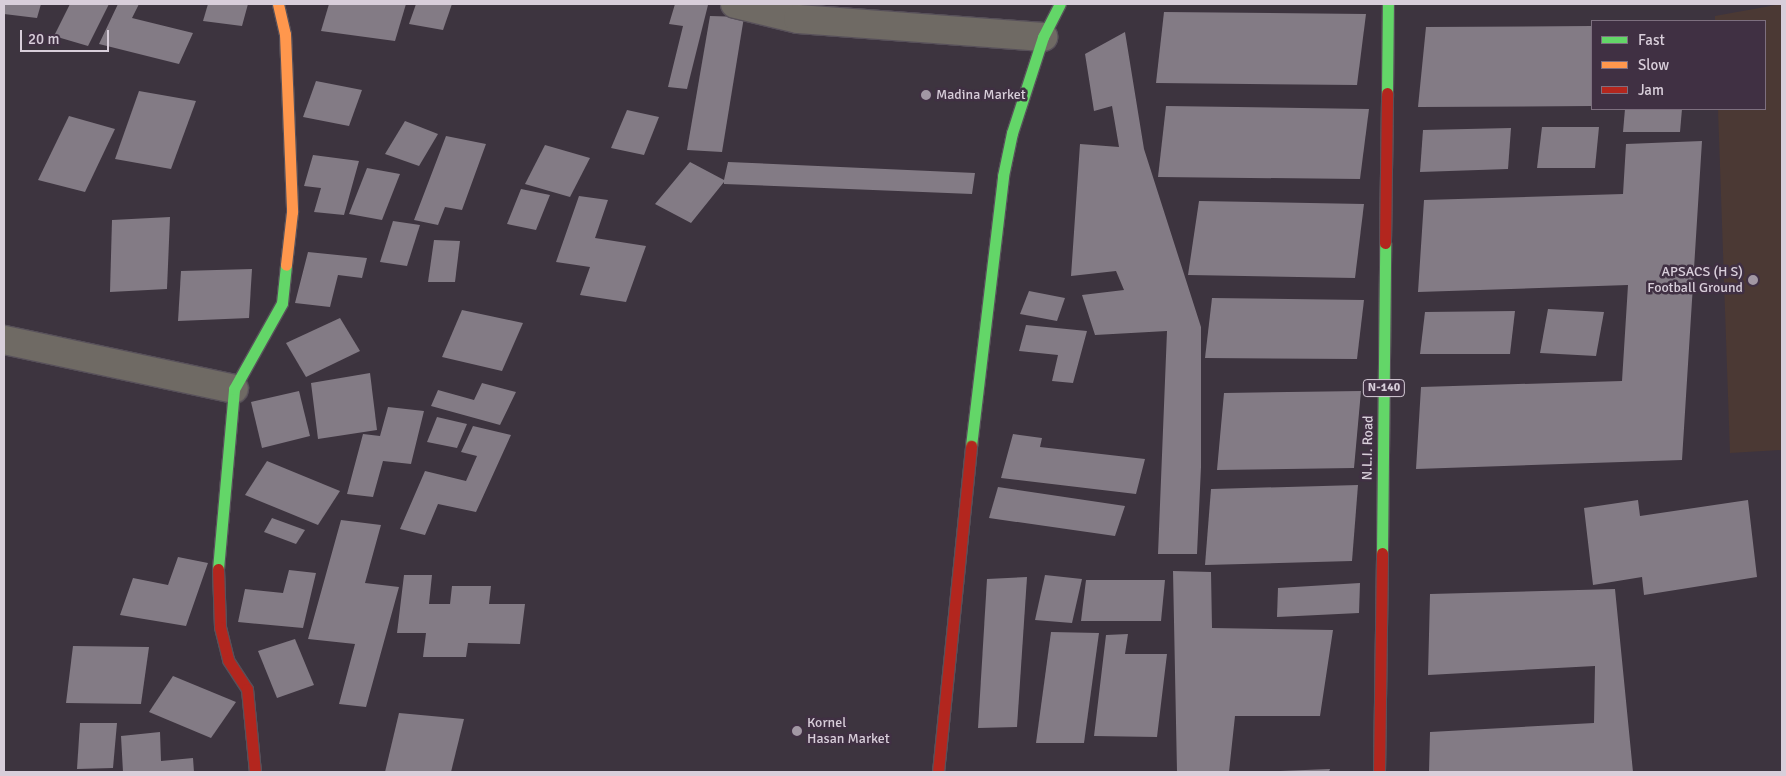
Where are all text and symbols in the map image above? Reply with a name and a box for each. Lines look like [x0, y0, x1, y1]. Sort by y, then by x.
scale bar [22, 20, 111, 52]
legend [1591, 20, 1766, 110]
text: 20 m [28, 30, 59, 48]
text: Fast [1638, 31, 1665, 49]
text: Slow [1638, 56, 1669, 74]
text: Jam [1638, 81, 1664, 99]
place label: Madina Market [936, 87, 1026, 103]
marker: Madina Market [920, 89, 932, 101]
place label: APSACS (H S) Football Ground [1647, 264, 1743, 296]
marker: APSACS (H S) Football Ground [1747, 274, 1759, 286]
road number: N-140 [1363, 378, 1405, 398]
street label: N.L.I. Road [1359, 415, 1377, 481]
place label: Kornel Hasan Market [807, 715, 890, 748]
marker: Kornel Hasan Market [791, 725, 803, 737]

